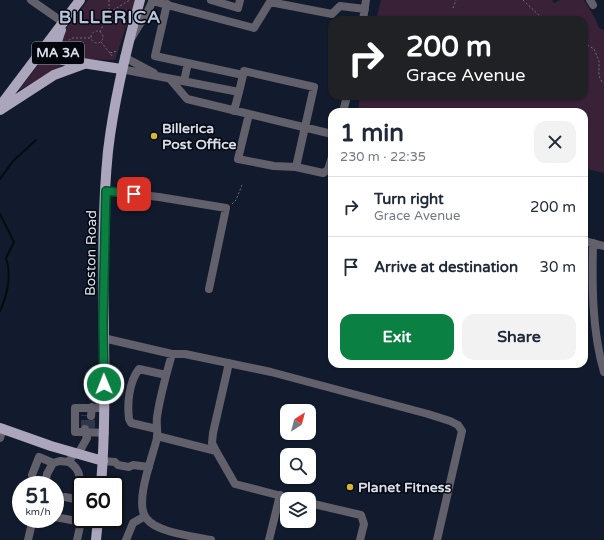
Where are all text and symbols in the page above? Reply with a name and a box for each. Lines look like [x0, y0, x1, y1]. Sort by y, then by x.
district label: BILLERICA [59, 6, 161, 28]
text: 200 m [406, 30, 492, 64]
icon: right [340, 32, 392, 84]
road number: MA 3A [32, 42, 84, 64]
text: Grace Avenue [406, 64, 525, 86]
text: 1 min [340, 119, 404, 148]
place label: Billerica Post Office [162, 120, 237, 153]
button: close [534, 121, 576, 163]
marker: Billerica Post Office [149, 131, 159, 141]
text: 230 m · 22:35 [340, 149, 426, 165]
pin [117, 177, 151, 211]
icon: arrive [123, 183, 145, 205]
text: Turn right [374, 190, 444, 208]
icon: right [340, 196, 362, 218]
text: 200 m [530, 198, 576, 216]
text: Grace Avenue [374, 208, 460, 224]
street label: Boston Road [82, 210, 100, 296]
icon: arrive [340, 256, 362, 278]
text: Arrive at destination [374, 258, 518, 276]
text: 30 m [539, 258, 576, 276]
button: Exit [340, 314, 454, 360]
button: Share [462, 314, 576, 360]
position arrow [83, 363, 125, 405]
north arrow [280, 404, 316, 440]
map controls [280, 404, 316, 528]
button: search [280, 448, 316, 484]
speed limit sign: 60 [72, 476, 124, 528]
place label: Planet Fitness [358, 479, 451, 496]
marker: Planet Fitness [345, 482, 355, 492]
text: 51 [25, 485, 51, 509]
button: layers [280, 492, 316, 528]
text: km/h [25, 506, 51, 518]

